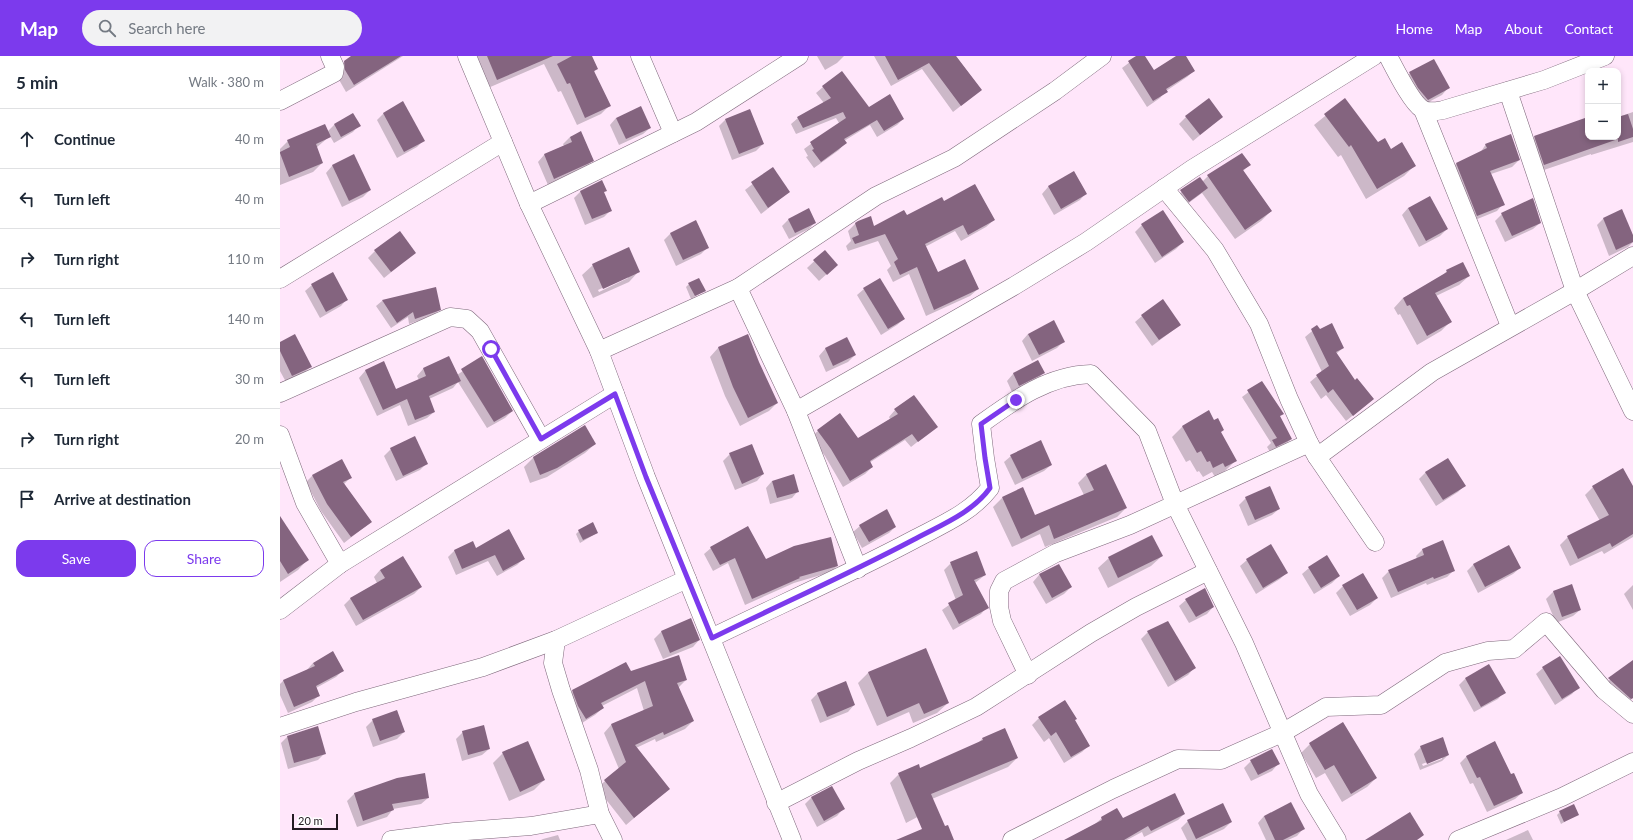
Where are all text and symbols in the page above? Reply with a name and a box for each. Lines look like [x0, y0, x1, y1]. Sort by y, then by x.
search box [82, 10, 362, 46]
text: Map [20, 17, 58, 40]
icon: search [96, 17, 118, 39]
text: Search here [128, 19, 206, 37]
text: Home [1395, 20, 1433, 37]
text: Map [1455, 20, 1482, 37]
text: About [1504, 20, 1542, 37]
text: Contact [1564, 20, 1613, 37]
map controls [1585, 68, 1621, 140]
button: + [1585, 68, 1621, 104]
text: 5 min [16, 72, 58, 93]
text: Walk · 380 m [188, 74, 264, 90]
button: − [1585, 104, 1621, 140]
icon: ahead [16, 128, 38, 150]
text: Continue [54, 130, 115, 148]
text: 40 m [235, 131, 264, 147]
icon: left [16, 188, 38, 210]
text: Turn left [54, 190, 110, 208]
text: 40 m [235, 191, 264, 207]
icon: right [16, 248, 38, 270]
text: Turn right [54, 250, 119, 268]
text: 110 m [227, 251, 264, 267]
icon: left [16, 308, 38, 330]
text: Turn left [54, 310, 110, 328]
text: 140 m [227, 311, 264, 327]
route start [482, 340, 500, 358]
icon: left [16, 368, 38, 390]
text: Turn left [54, 370, 110, 388]
text: 30 m [235, 371, 264, 387]
route end [1007, 391, 1025, 409]
icon: right [16, 428, 38, 450]
text: Turn right [54, 430, 119, 448]
text: 20 m [235, 431, 264, 447]
icon: arrive [16, 488, 38, 510]
text: Arrive at destination [54, 490, 191, 508]
button: Save [16, 540, 136, 577]
button: Share [144, 540, 264, 577]
scale bar [292, 812, 338, 831]
text: 20 m [298, 814, 323, 827]

